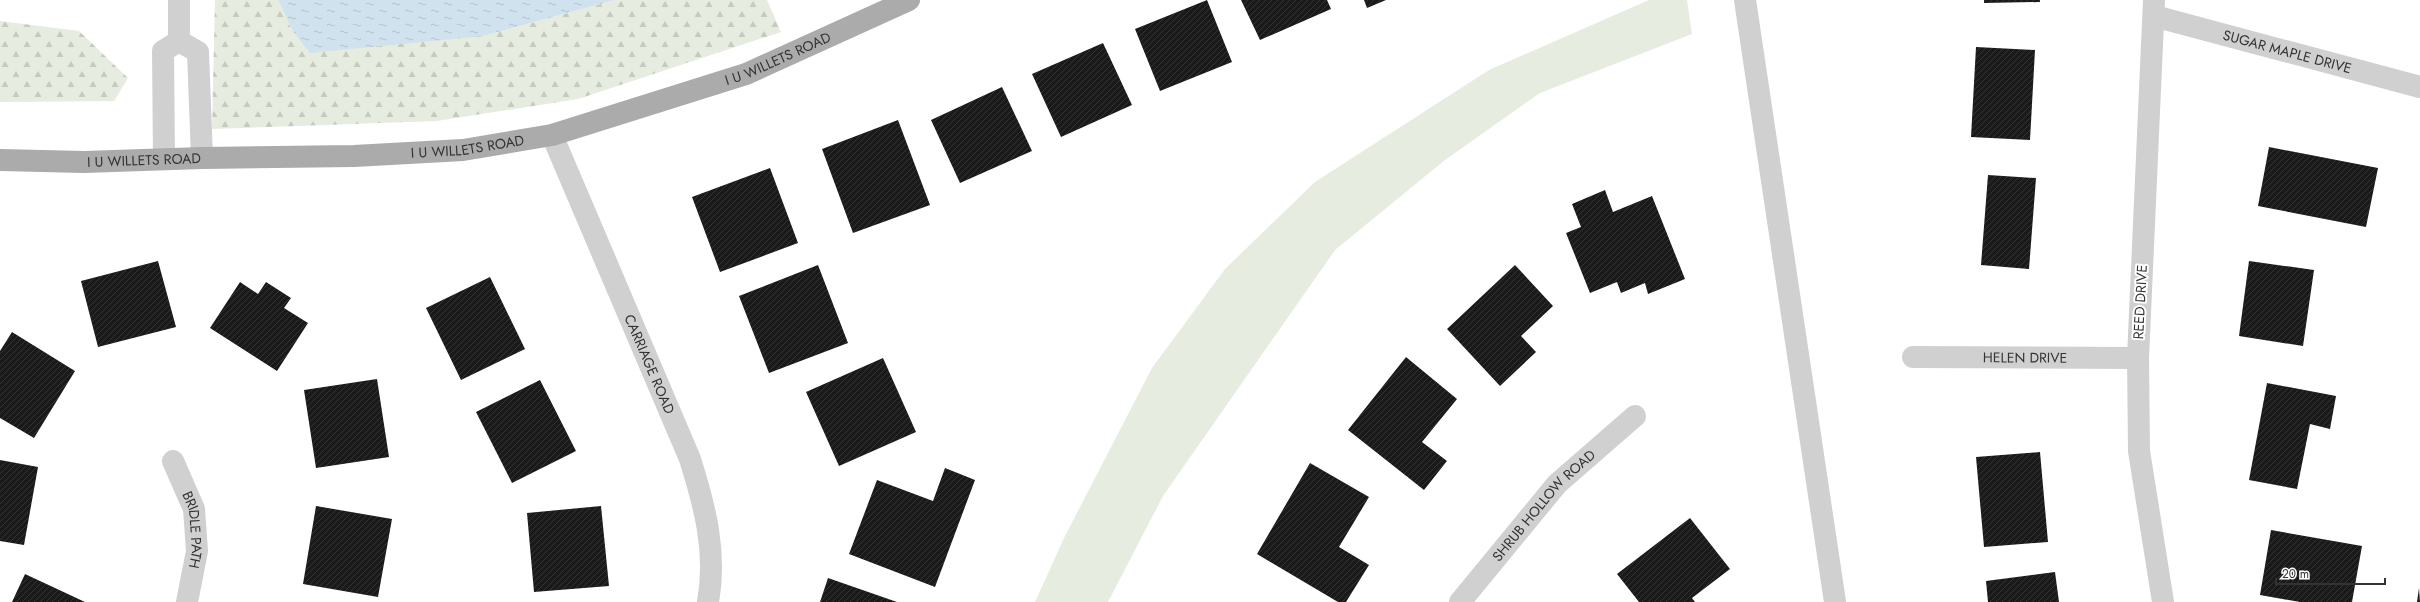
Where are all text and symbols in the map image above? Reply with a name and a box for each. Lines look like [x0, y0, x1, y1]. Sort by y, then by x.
street label: SUGAR MAPLE DRIVE [2221, 25, 2354, 78]
street label: I U WILLETS ROAD [722, 27, 834, 90]
street label: I U WILLETS ROAD [410, 130, 525, 163]
street label: I U WILLETS ROAD [87, 148, 201, 172]
street label: REED DRIVE [2128, 264, 2152, 340]
street label: CARRIAGE ROAD [619, 311, 680, 417]
street label: HELEN DRIVE [1983, 347, 2067, 368]
street label: SHRUB HOLLOW ROAD [1487, 445, 1600, 566]
street label: BRIDLE PATH [177, 488, 207, 570]
scale bar [2276, 560, 2385, 586]
text: 20 m [2282, 565, 2309, 583]

